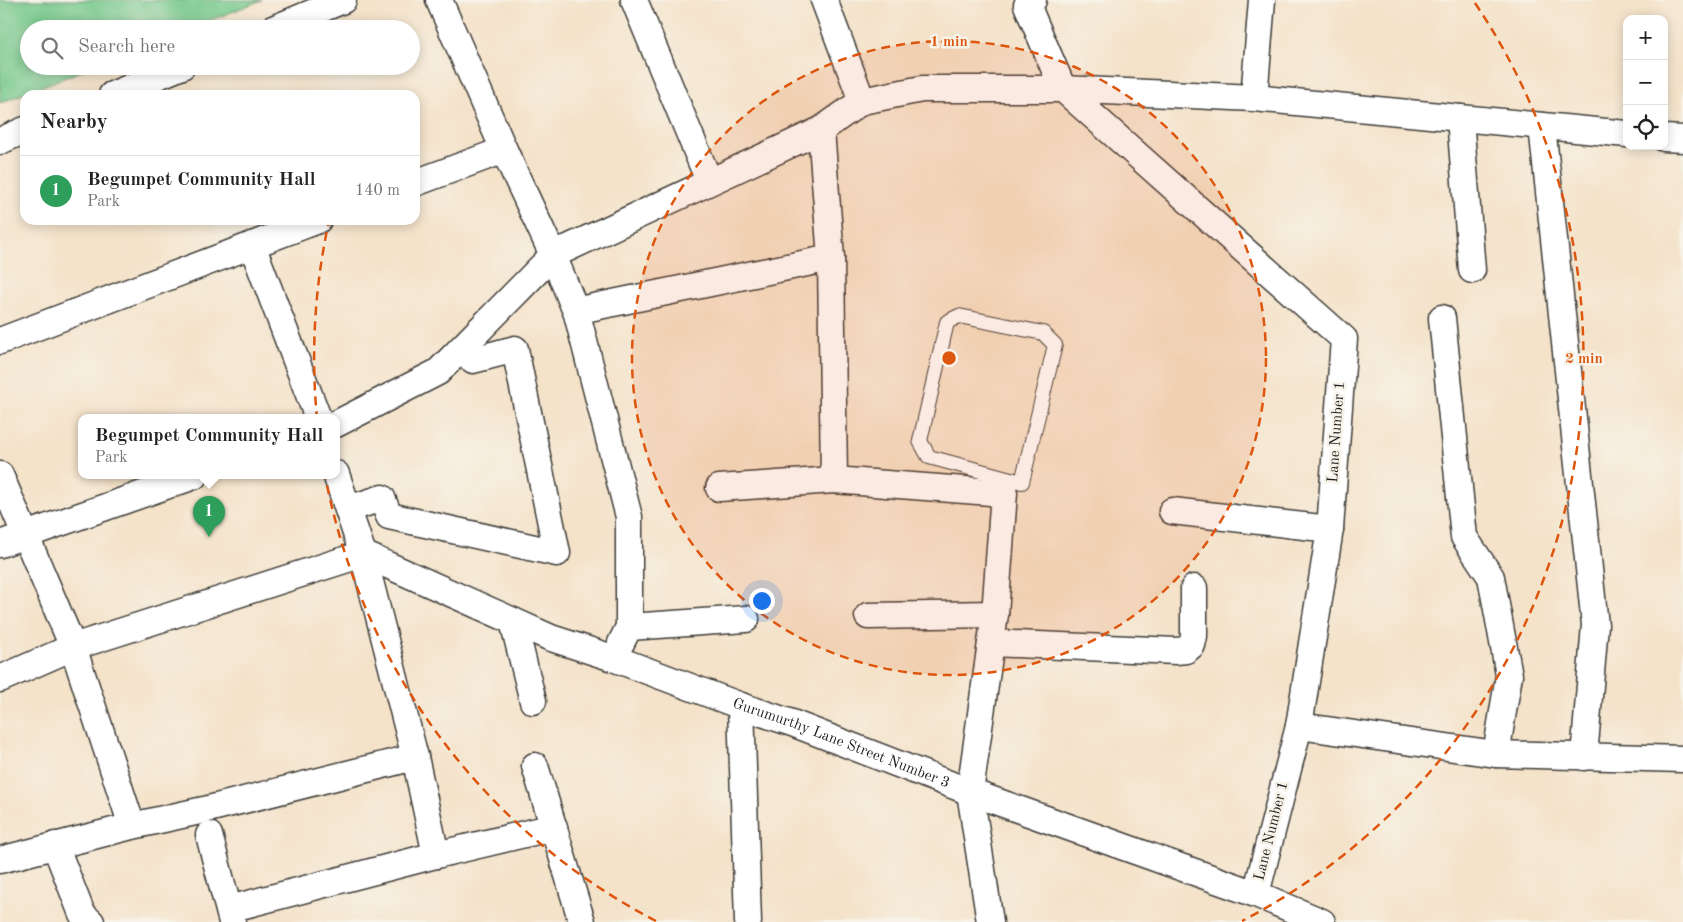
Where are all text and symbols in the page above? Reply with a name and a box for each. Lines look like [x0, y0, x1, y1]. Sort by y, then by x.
map controls [1623, 15, 1668, 150]
button: + [1623, 15, 1668, 60]
search box [20, 20, 420, 75]
icon: search [38, 34, 66, 62]
text: 1 min [930, 35, 968, 50]
text: Search here [78, 38, 175, 57]
button: − [1623, 60, 1668, 105]
button: locate [1623, 105, 1668, 150]
text: Nearby [40, 112, 108, 133]
text: Begumpet Community Hall [87, 171, 316, 190]
text: 1 [51, 183, 61, 199]
text: 140 m [355, 183, 400, 199]
text: Park [87, 194, 120, 210]
centre of rings [940, 349, 958, 367]
text: 2 min [1565, 352, 1603, 367]
street label: Lane Number 1 [1326, 381, 1348, 483]
popup [78, 414, 340, 479]
text: Begumpet Community Hall [95, 427, 323, 446]
text: Park [95, 450, 128, 466]
pin: 1 [193, 496, 225, 537]
your location [749, 588, 775, 614]
street label: Gurumurthy Lane Street Number 3 [731, 696, 952, 791]
street label: Lane Number 1 [1252, 780, 1292, 882]

